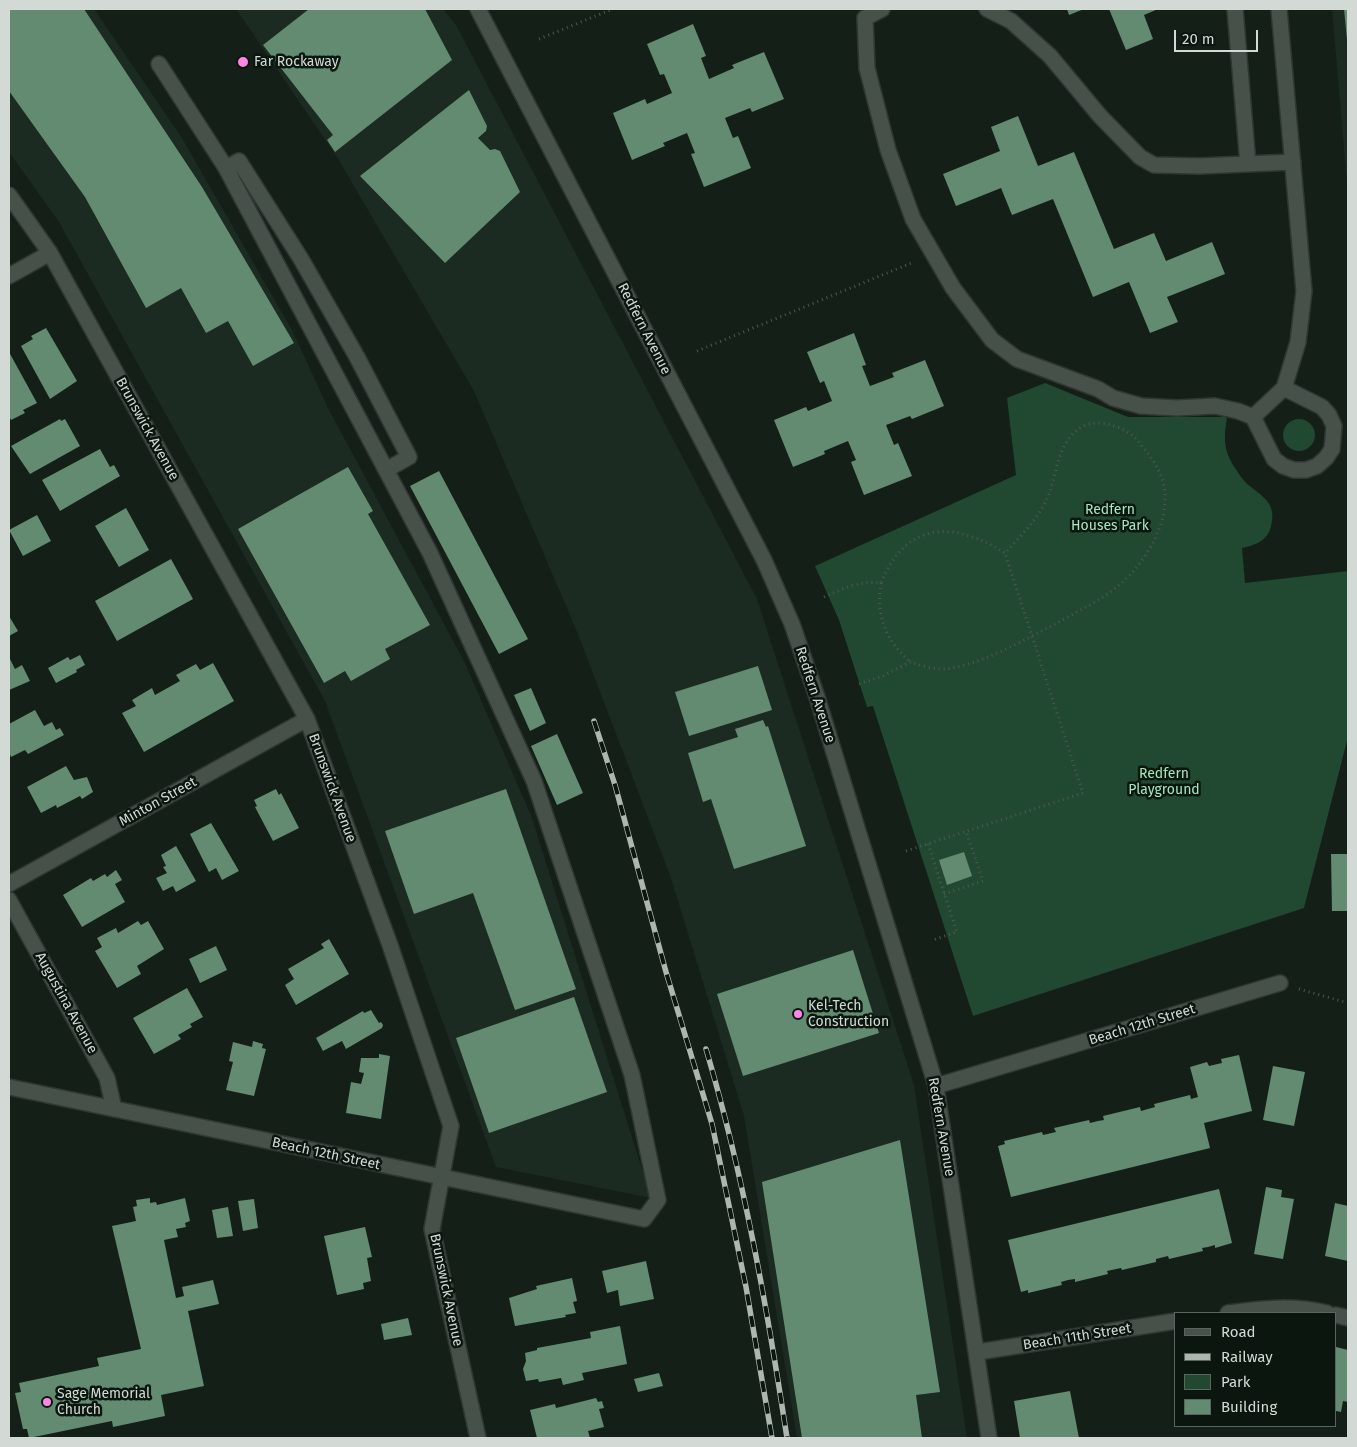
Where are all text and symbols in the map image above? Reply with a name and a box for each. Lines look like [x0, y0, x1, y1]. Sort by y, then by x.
scale bar [1177, 20, 1261, 52]
text: 20 m [1182, 30, 1215, 48]
place label: Far Rockaway [254, 54, 339, 70]
marker: Far Rockaway [236, 55, 250, 69]
street label: Redfern Avenue [614, 281, 674, 377]
street label: Brunswick Avenue [112, 375, 182, 483]
park label: Redfern Houses Park [1071, 502, 1149, 534]
street label: Redfern Avenue [792, 645, 838, 745]
street label: Brunswick Avenue [304, 731, 360, 845]
park label: Redfern Playground [1128, 766, 1200, 799]
street label: Minton Street [116, 774, 200, 830]
street label: Augustina Avenue [31, 950, 101, 1056]
place label: Kel-Tech Construction [808, 998, 889, 1030]
street label: Beach 12th Street [1087, 1001, 1197, 1049]
marker: Kel-Tech Construction [792, 1008, 804, 1020]
street label: Redfern Avenue [924, 1076, 958, 1178]
street label: Beach 12th Street [270, 1134, 382, 1174]
street label: Brunswick Avenue [426, 1232, 466, 1348]
legend [1174, 1312, 1337, 1427]
street label: Beach 11th Street [1022, 1320, 1132, 1354]
text: Road [1221, 1323, 1256, 1341]
text: Railway [1221, 1348, 1273, 1366]
text: Park [1221, 1373, 1251, 1391]
place label: Sage Memorial Church [57, 1386, 150, 1418]
marker: Sage Memorial Church [41, 1396, 53, 1408]
text: Building [1221, 1398, 1277, 1416]

